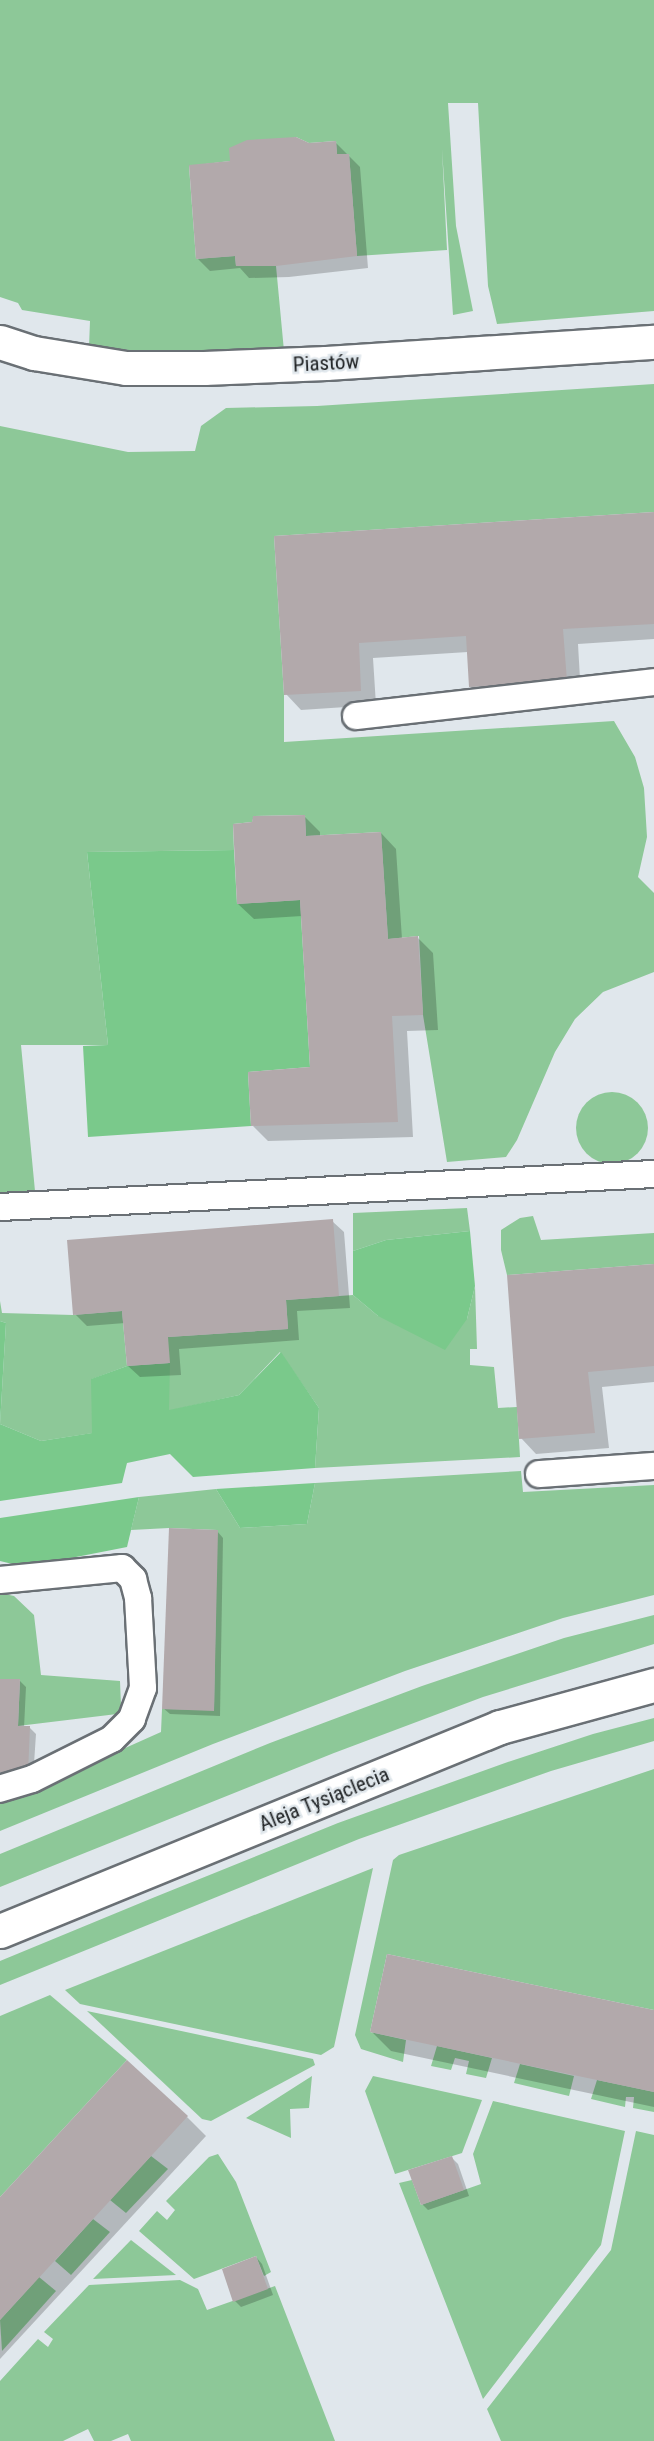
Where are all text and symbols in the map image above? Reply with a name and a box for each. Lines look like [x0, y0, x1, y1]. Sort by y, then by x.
street label: Piastów [292, 349, 360, 377]
street label: Aleja Tysiąclecia [255, 1761, 393, 1837]

